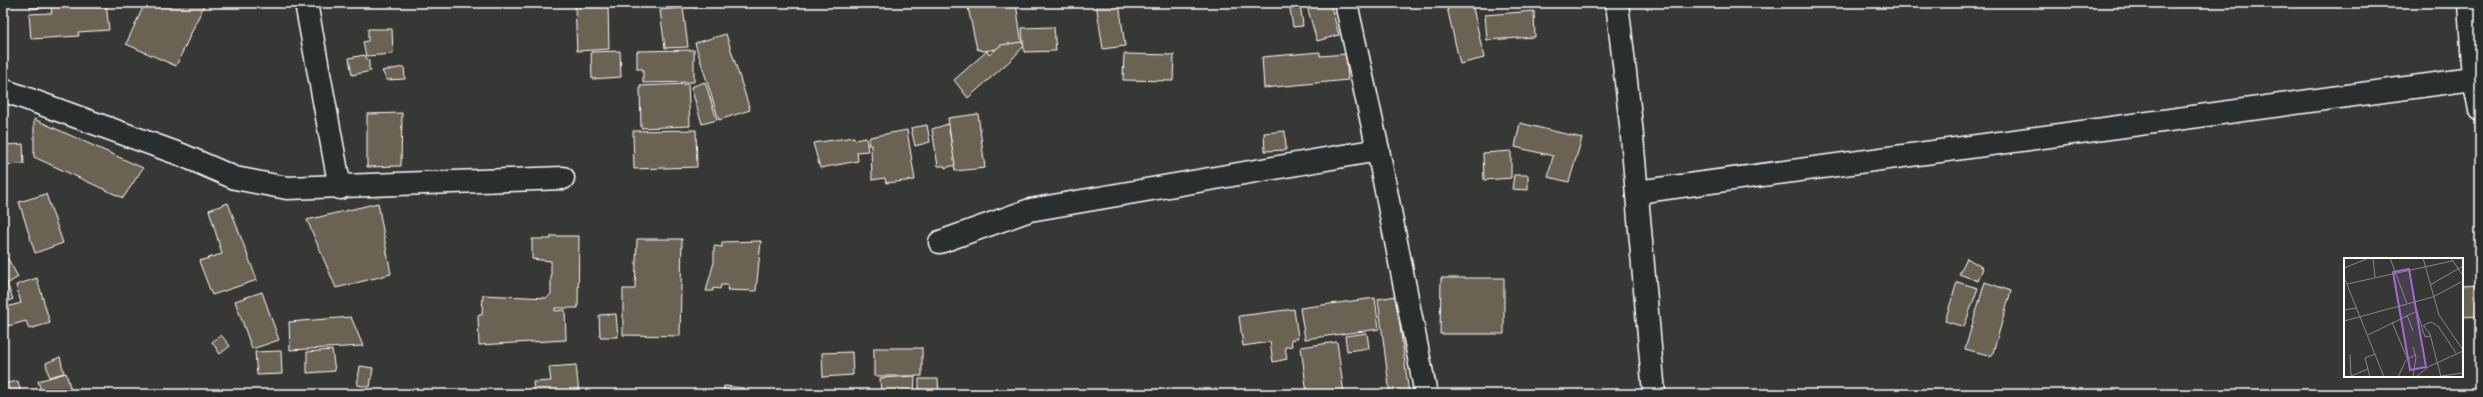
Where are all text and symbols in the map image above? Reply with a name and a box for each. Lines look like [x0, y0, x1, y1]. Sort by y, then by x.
inset map [2344, 258, 2463, 377]

